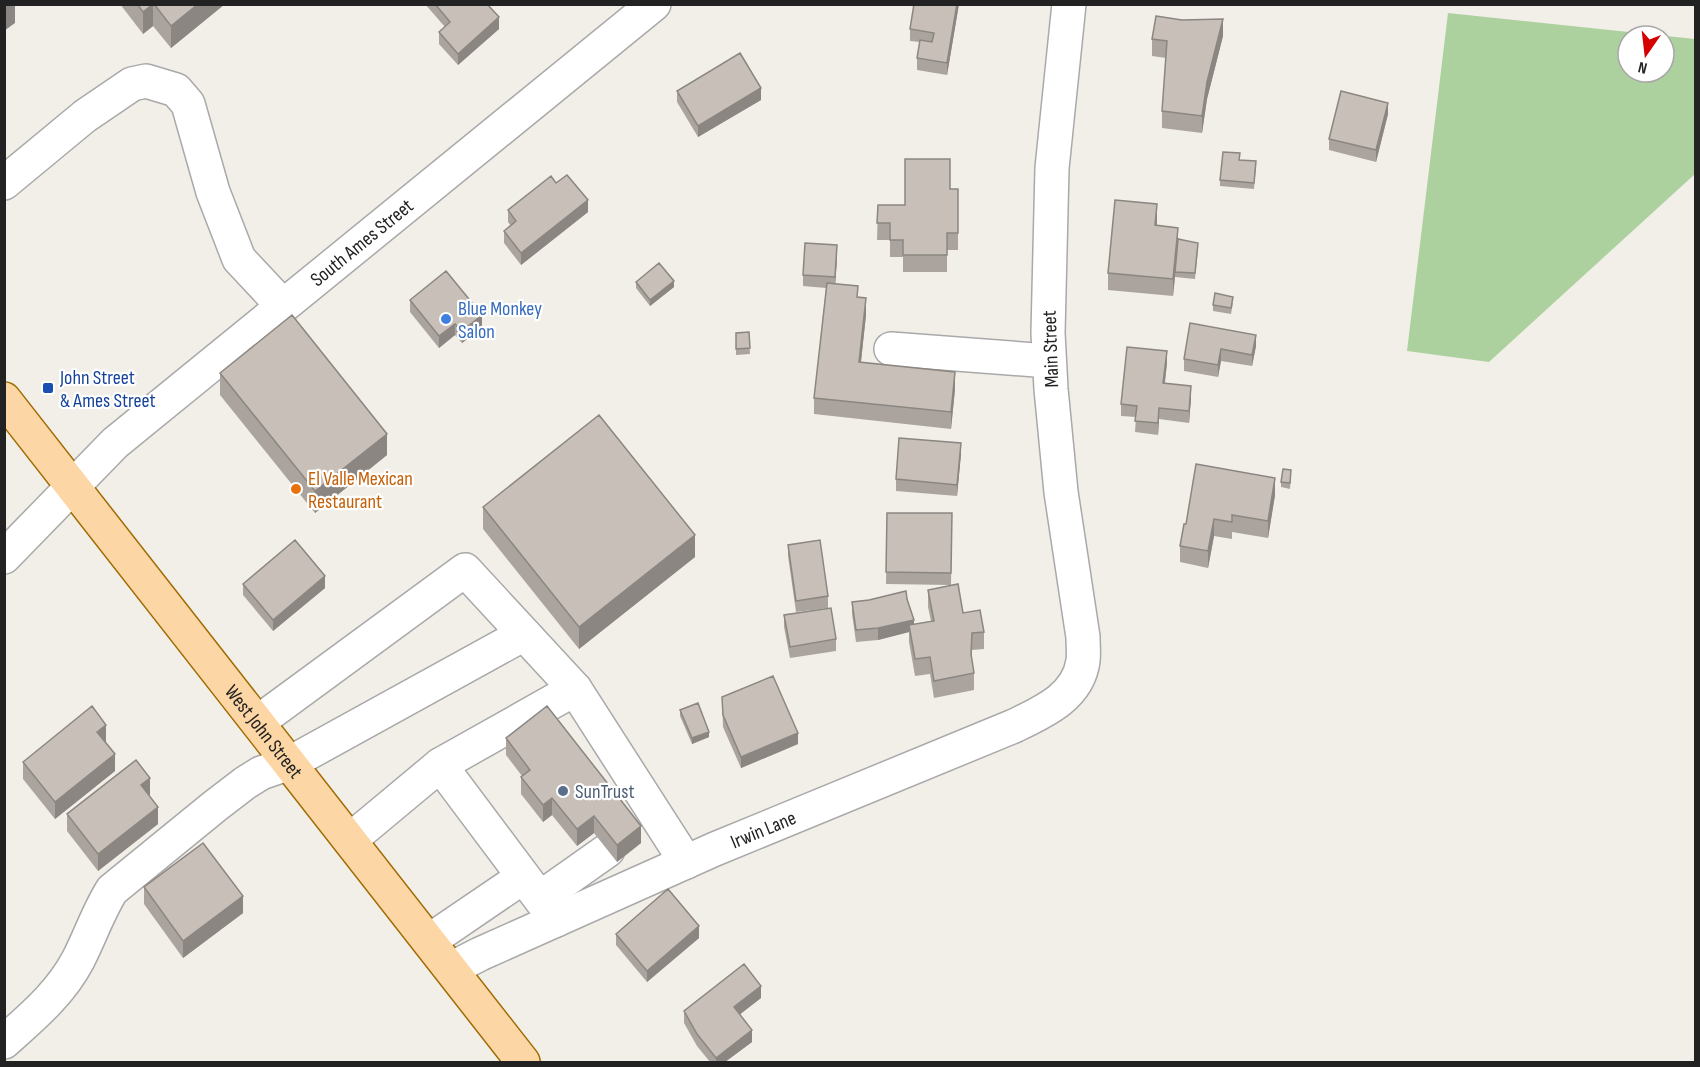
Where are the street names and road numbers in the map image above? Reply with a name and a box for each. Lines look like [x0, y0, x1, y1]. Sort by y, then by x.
street label: South Ames Street [306, 194, 418, 292]
street label: Main Street [1038, 310, 1064, 388]
street label: West John Street [219, 680, 307, 783]
street label: Irwin Lane [727, 806, 800, 854]

